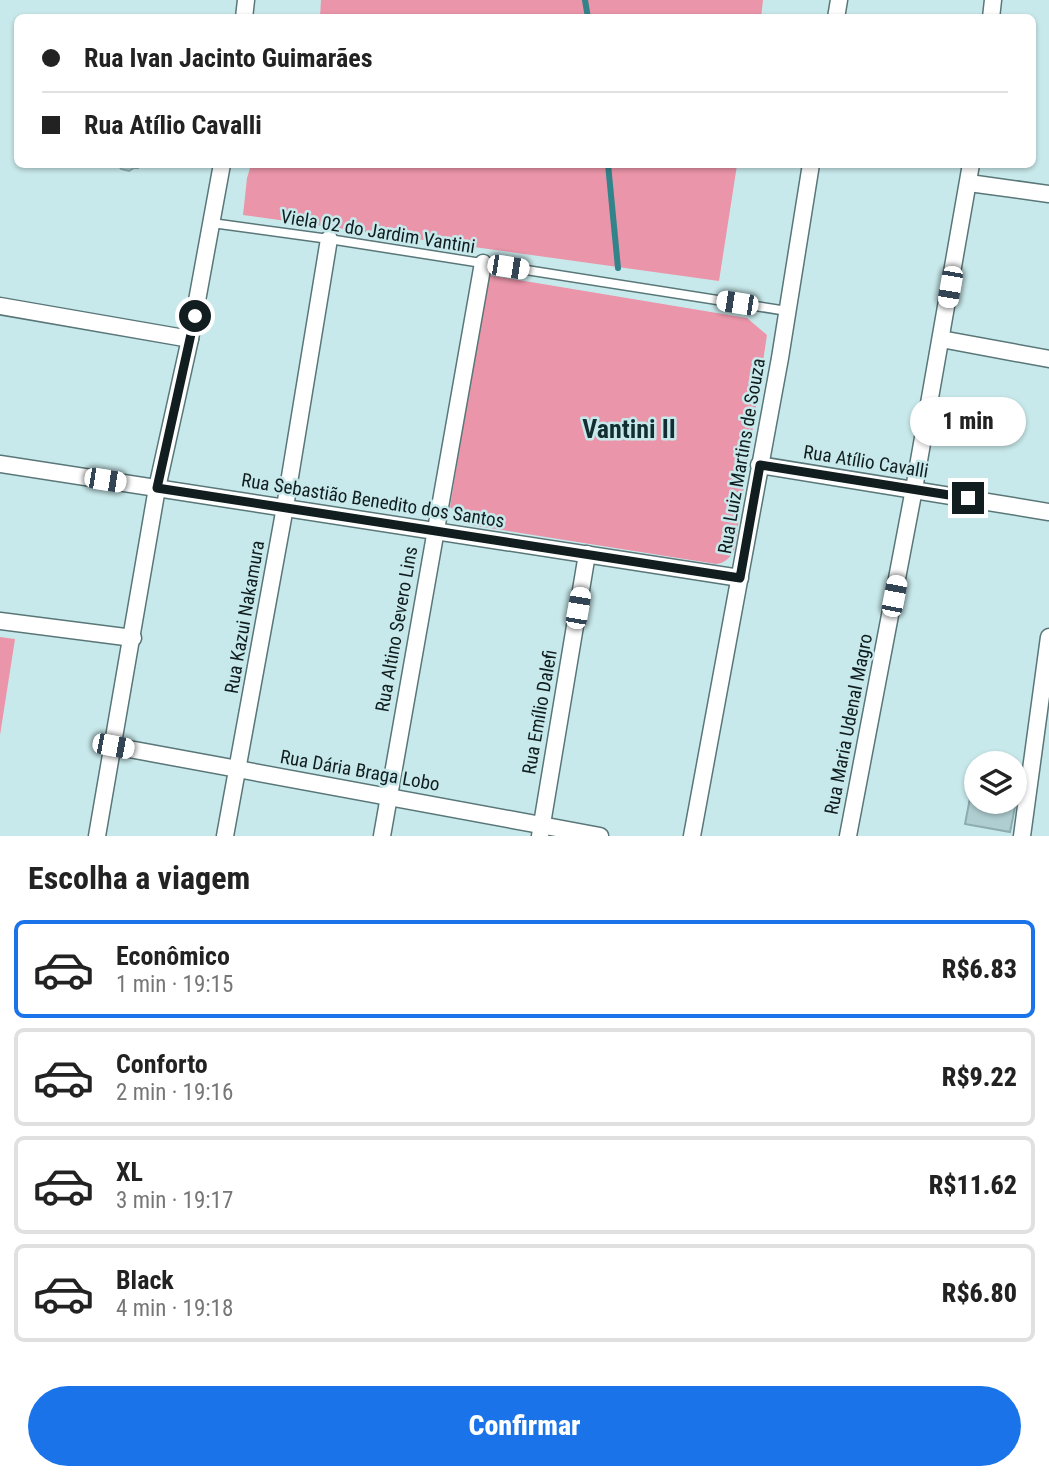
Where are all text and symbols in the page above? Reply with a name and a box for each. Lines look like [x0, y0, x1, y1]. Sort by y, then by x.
text: Rua Ivan Jacinto Guimarães [84, 43, 373, 73]
text: Rua Atílio Cavalli [84, 110, 262, 140]
street label: Viela 02 do Jardim Vantini [279, 205, 477, 258]
car [486, 253, 531, 281]
car [937, 264, 964, 310]
car [715, 289, 760, 317]
route start [179, 300, 211, 332]
street label: Rua Luiz Martins de Souza [713, 356, 770, 556]
callout: 1 min [910, 396, 1026, 446]
text: 1 min [942, 408, 994, 435]
district label: Vantini II [582, 414, 676, 444]
street label: Rua Atílio Cavalli [802, 440, 930, 483]
car [83, 466, 128, 494]
street label: Rua Sebastião Benedito dos Santos [240, 468, 506, 533]
route end [952, 482, 984, 514]
street label: Rua Kazui Nakamura [220, 539, 269, 695]
street label: Rua Altino Severo Lins [371, 545, 422, 714]
car [880, 573, 909, 619]
car [565, 585, 592, 631]
street label: Rua Maria Udenal Magro [820, 632, 877, 816]
street label: Rua Emílio Dalefi [517, 648, 562, 776]
car [91, 732, 136, 760]
street label: Rua Dária Braga Lobo [278, 745, 441, 796]
map controls [964, 751, 1027, 814]
button: layers [964, 751, 1027, 814]
text: Escolha a viagem [28, 859, 250, 897]
icon: car [32, 938, 95, 1001]
text: Econômico [116, 941, 230, 971]
text: R$6.83 [942, 954, 1017, 984]
text: 1 min · 19:15 [116, 971, 233, 998]
icon: car [32, 1046, 95, 1109]
text: Conforto [116, 1049, 208, 1079]
text: R$9.22 [942, 1062, 1017, 1092]
text: 2 min · 19:16 [116, 1079, 233, 1106]
icon: car [32, 1154, 95, 1217]
text: XL [116, 1157, 143, 1187]
text: R$11.62 [929, 1170, 1017, 1200]
text: 3 min · 19:17 [116, 1187, 233, 1214]
icon: car [32, 1262, 95, 1325]
text: Black [116, 1265, 174, 1295]
text: R$6.80 [942, 1278, 1017, 1308]
text: 4 min · 19:18 [116, 1295, 233, 1322]
button: Confirmar [28, 1386, 1021, 1466]

